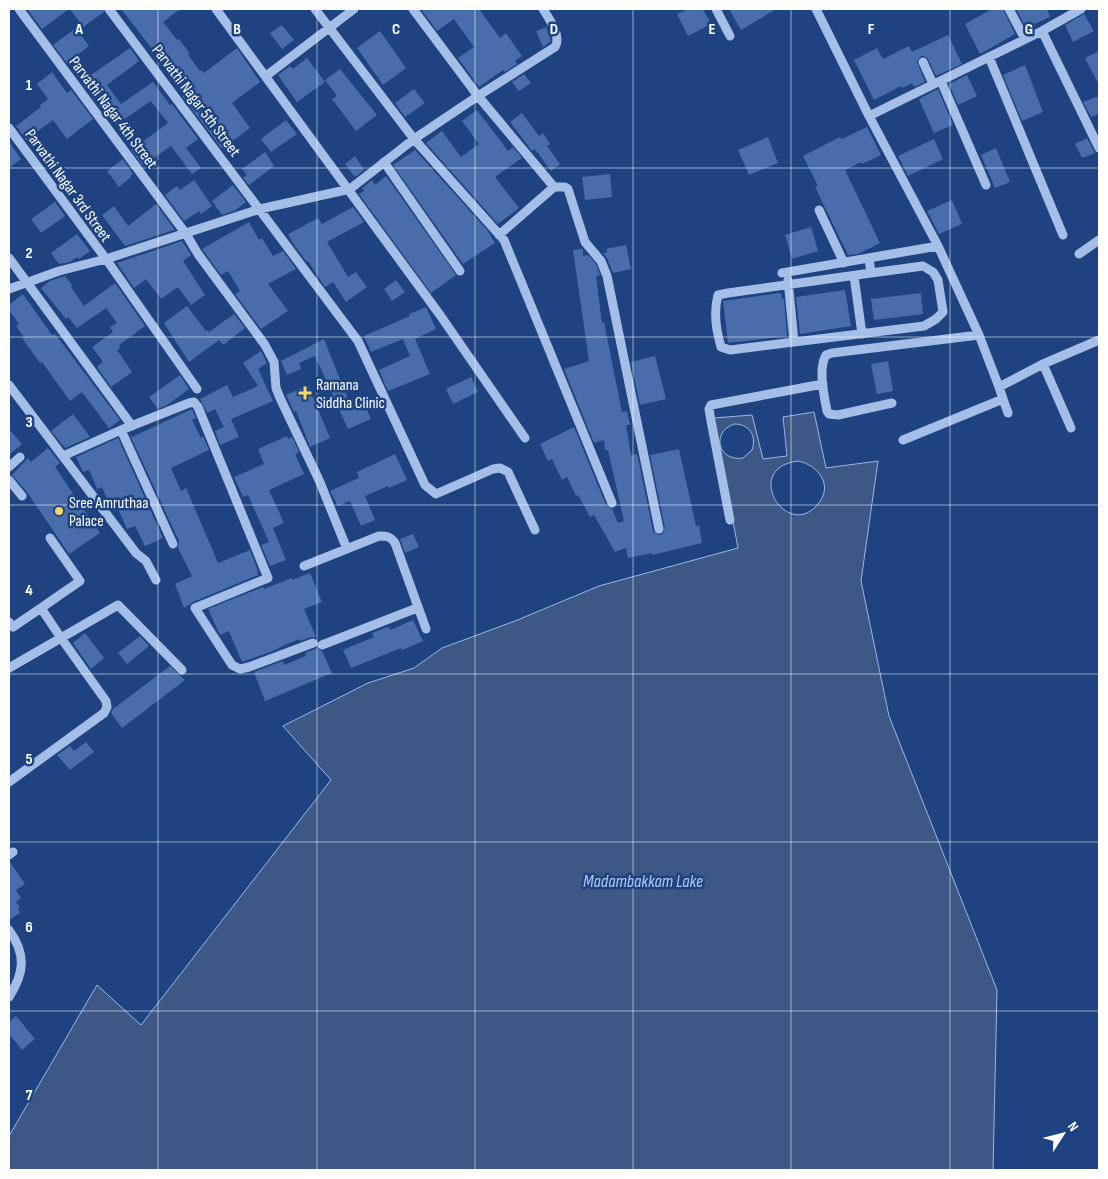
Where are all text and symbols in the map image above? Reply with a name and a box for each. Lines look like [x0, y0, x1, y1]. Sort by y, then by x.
text: A [74, 20, 83, 39]
text: B [233, 20, 241, 39]
text: C [392, 20, 400, 39]
text: D [550, 20, 558, 39]
text: E [709, 20, 716, 39]
text: F [868, 20, 875, 39]
text: G [1025, 20, 1033, 39]
street label: Parvathi Nagar 5th Street [148, 41, 244, 161]
street label: Parvathi Nagar 4th Street [65, 53, 161, 173]
text: 1 [26, 76, 33, 95]
street label: Parvathi Nagar 3rd Street [21, 126, 115, 246]
text: 2 [25, 244, 33, 263]
place label: Ramana Siddha Clinic [316, 376, 385, 413]
marker: Ramana Siddha Clinic [298, 386, 312, 400]
text: 3 [25, 413, 33, 432]
place label: Sree Amruthaa Palace [69, 494, 148, 531]
marker: Sree Amruthaa Palace [53, 505, 65, 517]
text: 4 [25, 581, 33, 600]
text: 5 [25, 750, 33, 769]
water label: Madambakkam Lake [583, 871, 703, 892]
text: 6 [25, 918, 33, 937]
text: 7 [26, 1086, 33, 1105]
north arrow [1038, 1109, 1088, 1159]
text: N [1064, 1119, 1082, 1135]

